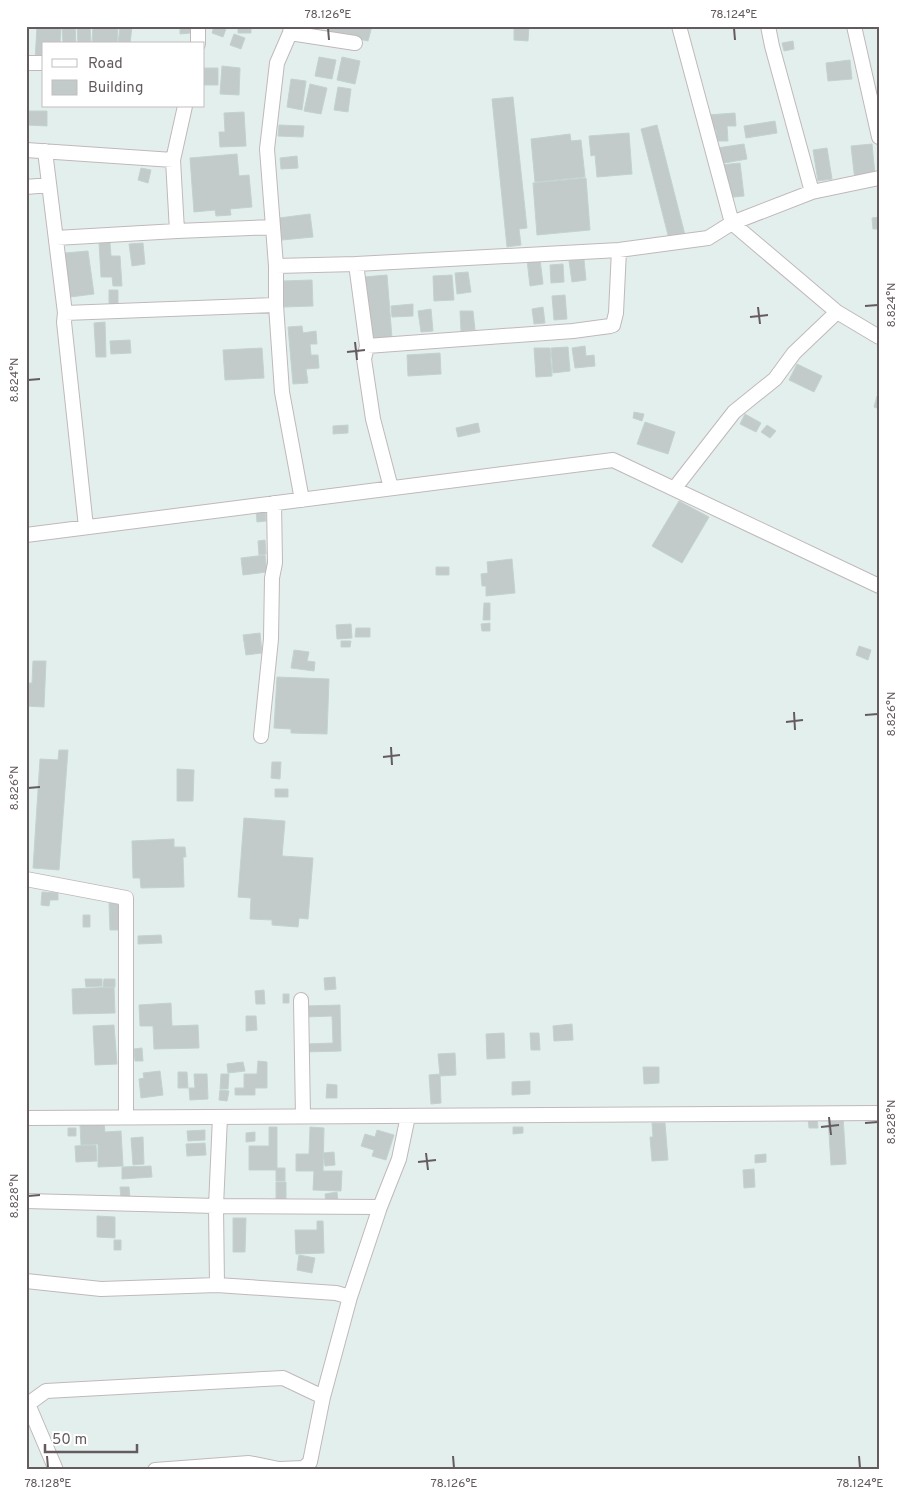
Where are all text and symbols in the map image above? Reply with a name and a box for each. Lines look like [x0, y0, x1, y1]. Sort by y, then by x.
text: 78.126°E [305, 7, 351, 23]
text: 78.124°E [710, 7, 758, 23]
legend [42, 42, 205, 108]
text: Road [88, 55, 123, 74]
text: Building [88, 79, 143, 98]
text: 8.824°N [884, 282, 900, 328]
text: 8.824°N [7, 357, 23, 403]
text: 8.826°N [884, 692, 900, 736]
text: 8.826°N [7, 766, 23, 810]
text: 8.828°N [884, 1099, 900, 1145]
text: 8.828°N [7, 1173, 23, 1219]
scale bar [45, 1421, 138, 1453]
text: 50 m [52, 1431, 87, 1450]
text: 78.128°E [24, 1476, 72, 1492]
text: 78.126°E [431, 1476, 477, 1492]
text: 78.124°E [836, 1476, 884, 1492]

